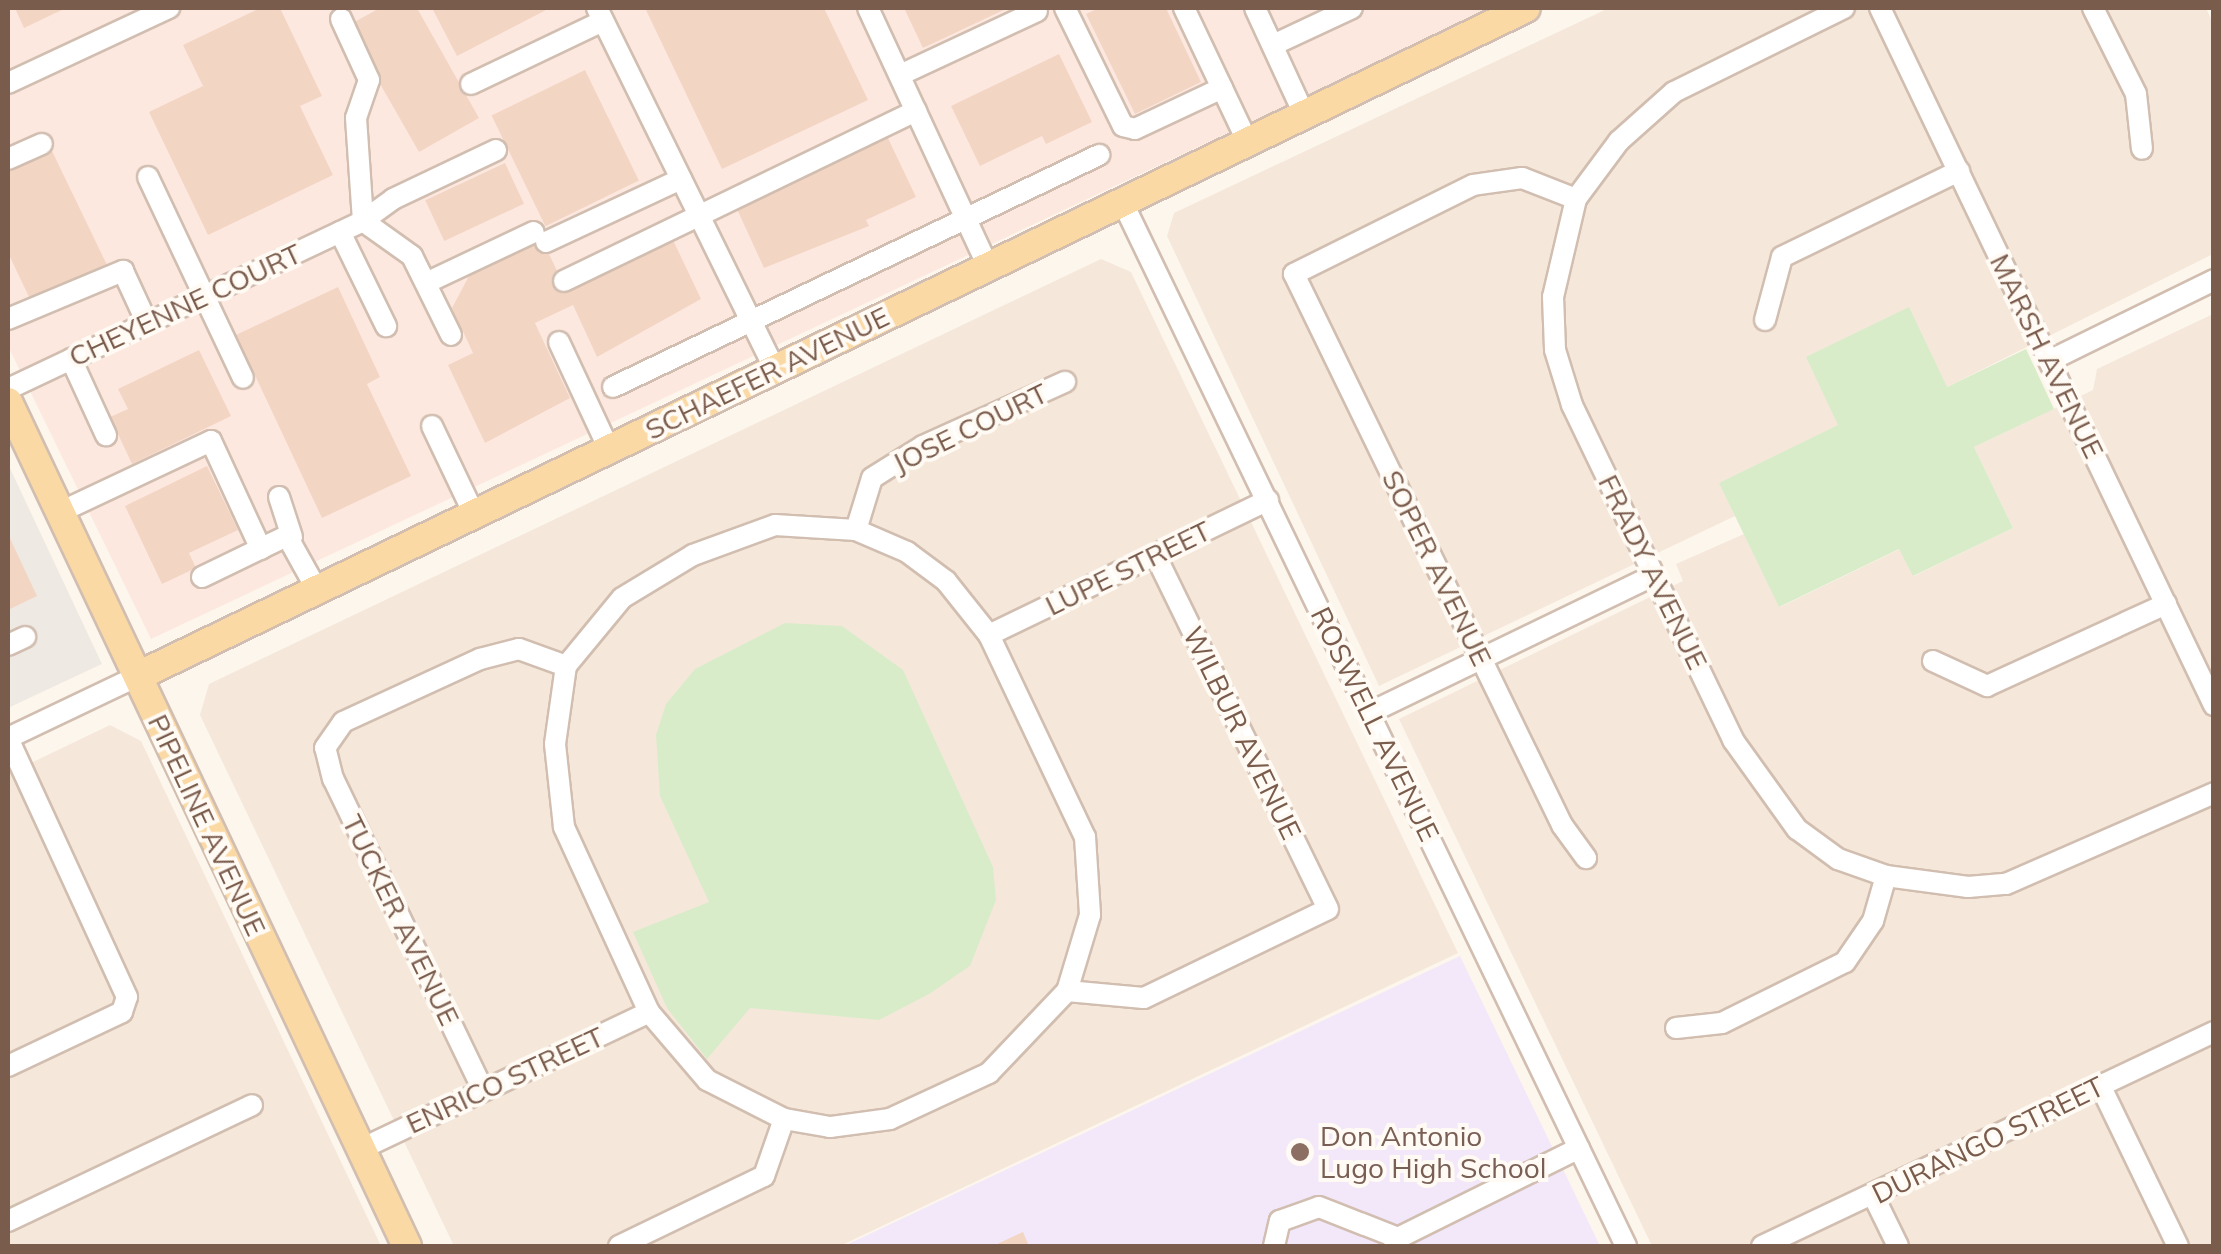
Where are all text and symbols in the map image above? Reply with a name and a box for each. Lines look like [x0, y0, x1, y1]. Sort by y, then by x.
street label: CHEYENNE COURT [63, 236, 307, 374]
street label: MARSH AVENUE [1983, 248, 2111, 464]
street label: SCHAEFER AVENUE [640, 299, 894, 447]
street label: JOSE COURT [887, 376, 1053, 480]
street label: SOPER AVENUE [1375, 465, 1499, 671]
street label: FRADY AVENUE [1591, 469, 1715, 675]
street label: LUPE STREET [1040, 514, 1216, 622]
street label: ROSWELL AVENUE [1304, 601, 1446, 847]
street label: WILBUR AVENUE [1176, 621, 1308, 845]
street label: PIPELINE AVENUE [141, 709, 273, 941]
street label: TUCKER AVENUE [335, 809, 467, 1031]
street label: ENRICO STREET [401, 1019, 609, 1141]
street label: DURANGO STREET [1866, 1069, 2110, 1211]
place label: Don Antonio Lugo High School [1320, 1119, 1546, 1185]
marker: Don Antonio Lugo High School [1289, 1141, 1311, 1163]

